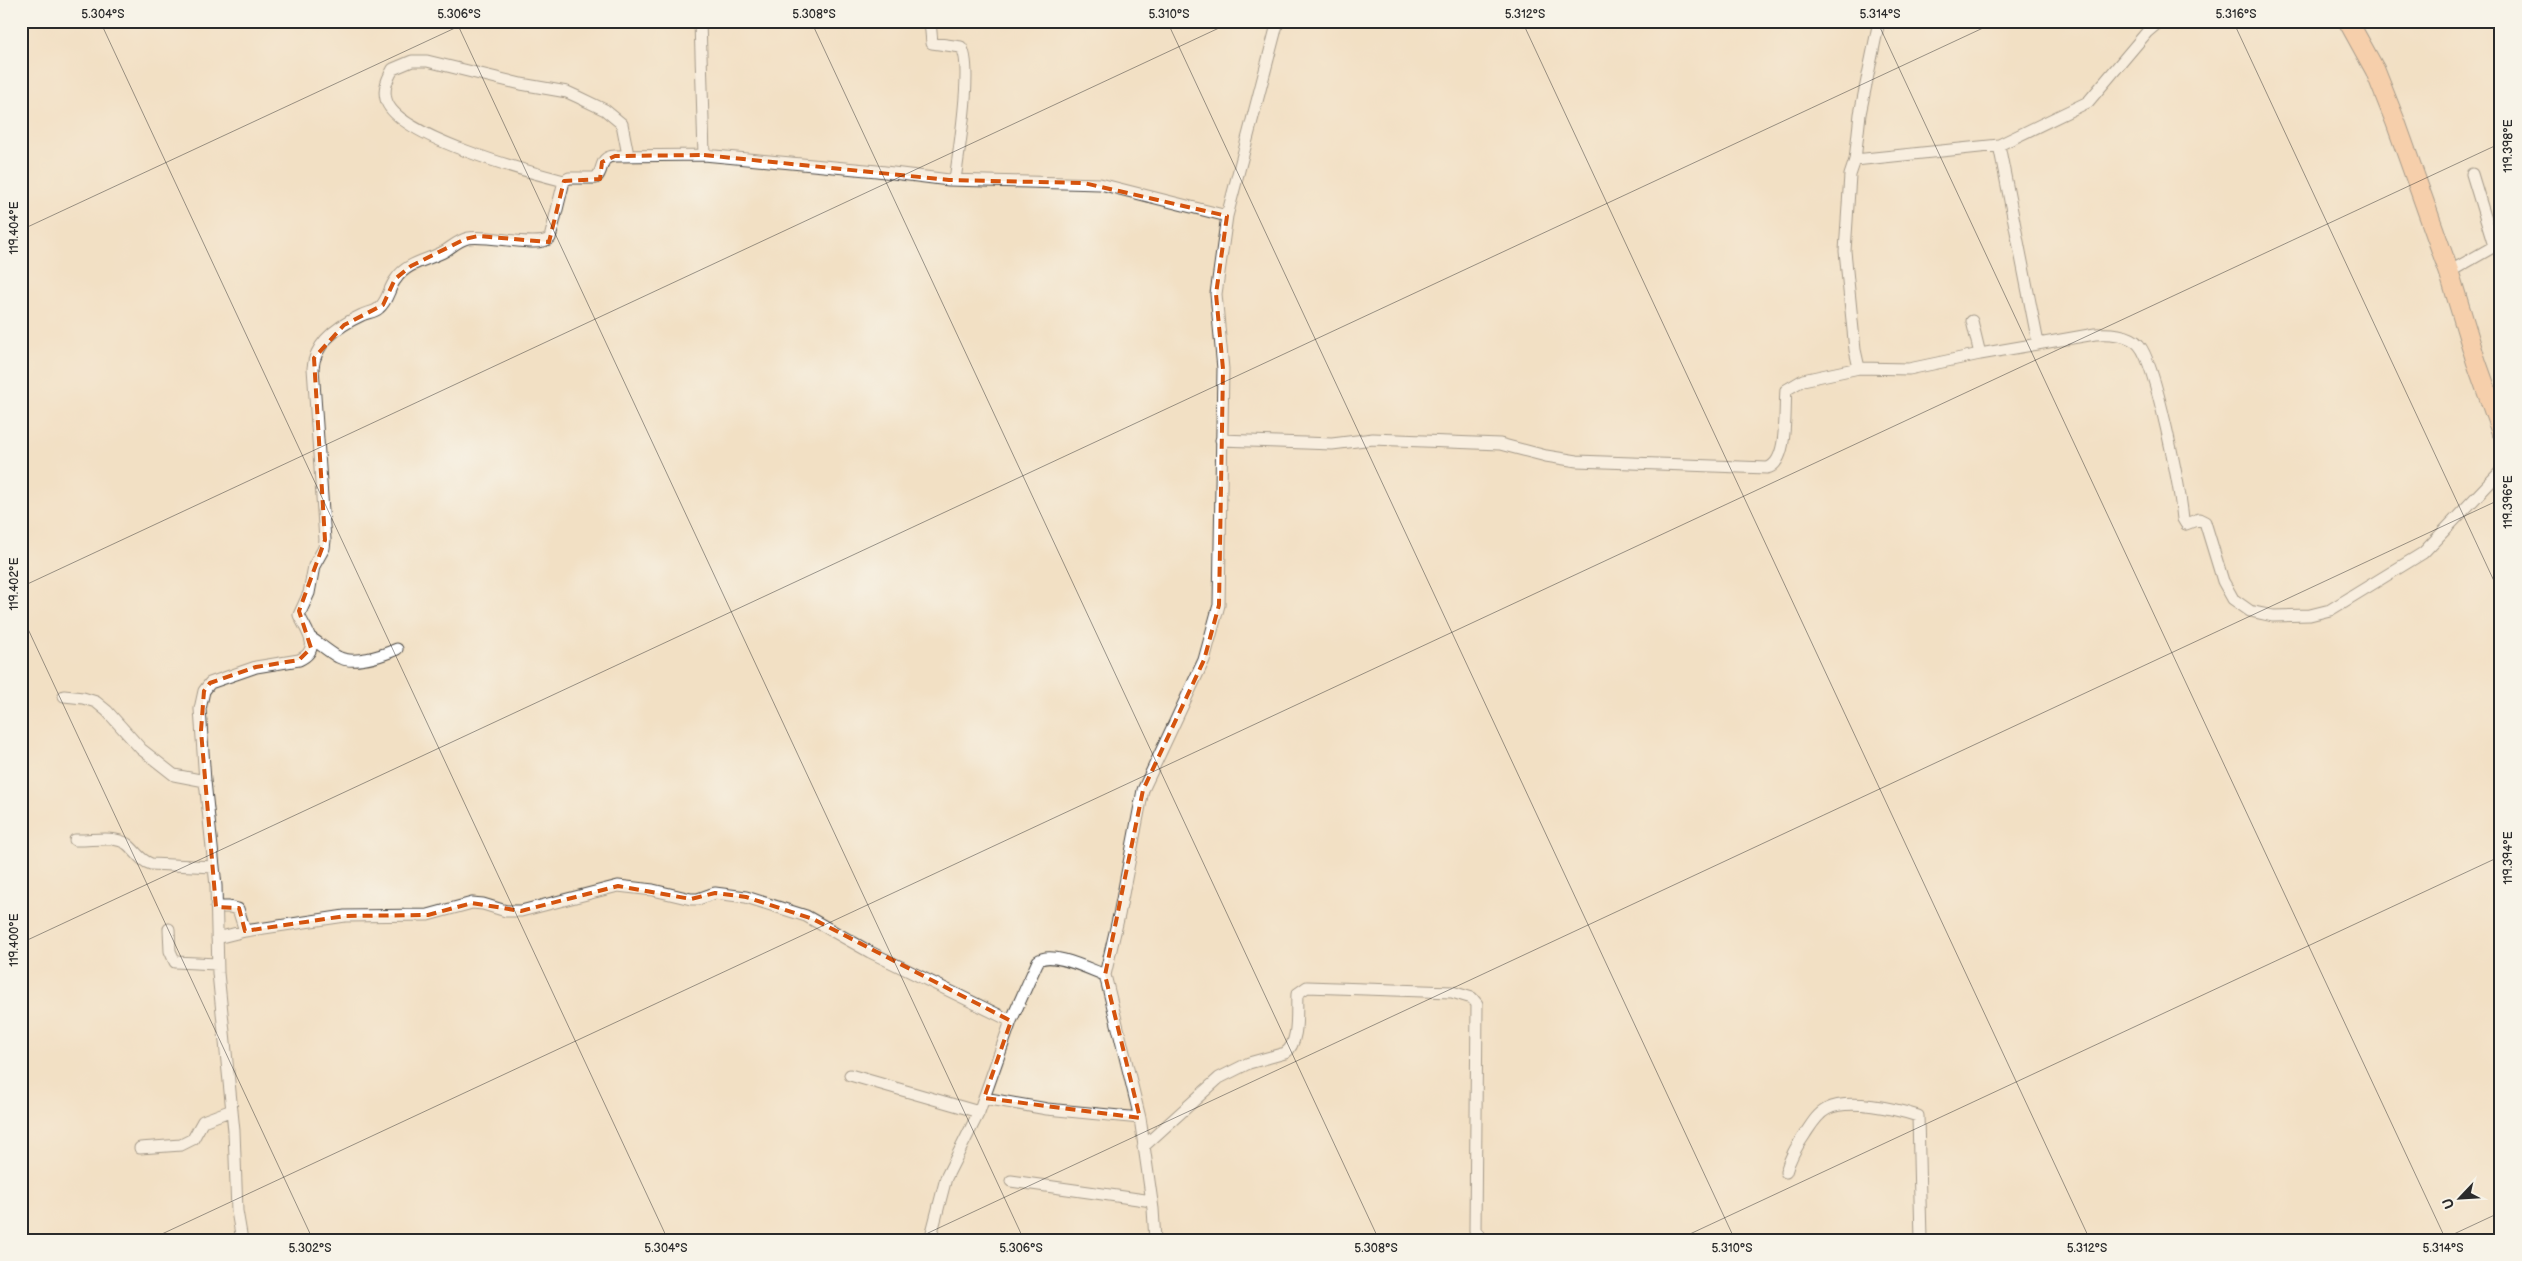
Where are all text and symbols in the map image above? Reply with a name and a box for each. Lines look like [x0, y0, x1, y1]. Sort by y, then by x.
text: 5.304°S [81, 7, 125, 22]
text: 5.306°S [437, 7, 481, 22]
text: 5.308°S [792, 7, 836, 22]
text: 5.310°S [1148, 7, 1190, 22]
text: 5.312°S [1505, 7, 1545, 22]
text: 5.314°S [1860, 7, 1900, 22]
text: 5.316°S [2215, 7, 2257, 22]
text: 119.398°E [2501, 119, 2516, 173]
text: 119.404°E [7, 201, 22, 255]
text: 119.396°E [2501, 475, 2516, 529]
text: 119.402°E [7, 557, 22, 611]
text: 119.394°E [2501, 831, 2516, 885]
text: 119.400°E [7, 913, 22, 967]
north arrow [2434, 1174, 2484, 1224]
text: U [2439, 1195, 2458, 1211]
text: 5.302°S [288, 1241, 332, 1256]
text: 5.304°S [644, 1241, 688, 1256]
text: 5.306°S [999, 1241, 1043, 1256]
text: 5.308°S [1354, 1241, 1398, 1256]
text: 5.310°S [1711, 1241, 1753, 1256]
text: 5.312°S [2067, 1241, 2107, 1256]
text: 5.314°S [2423, 1241, 2463, 1256]

